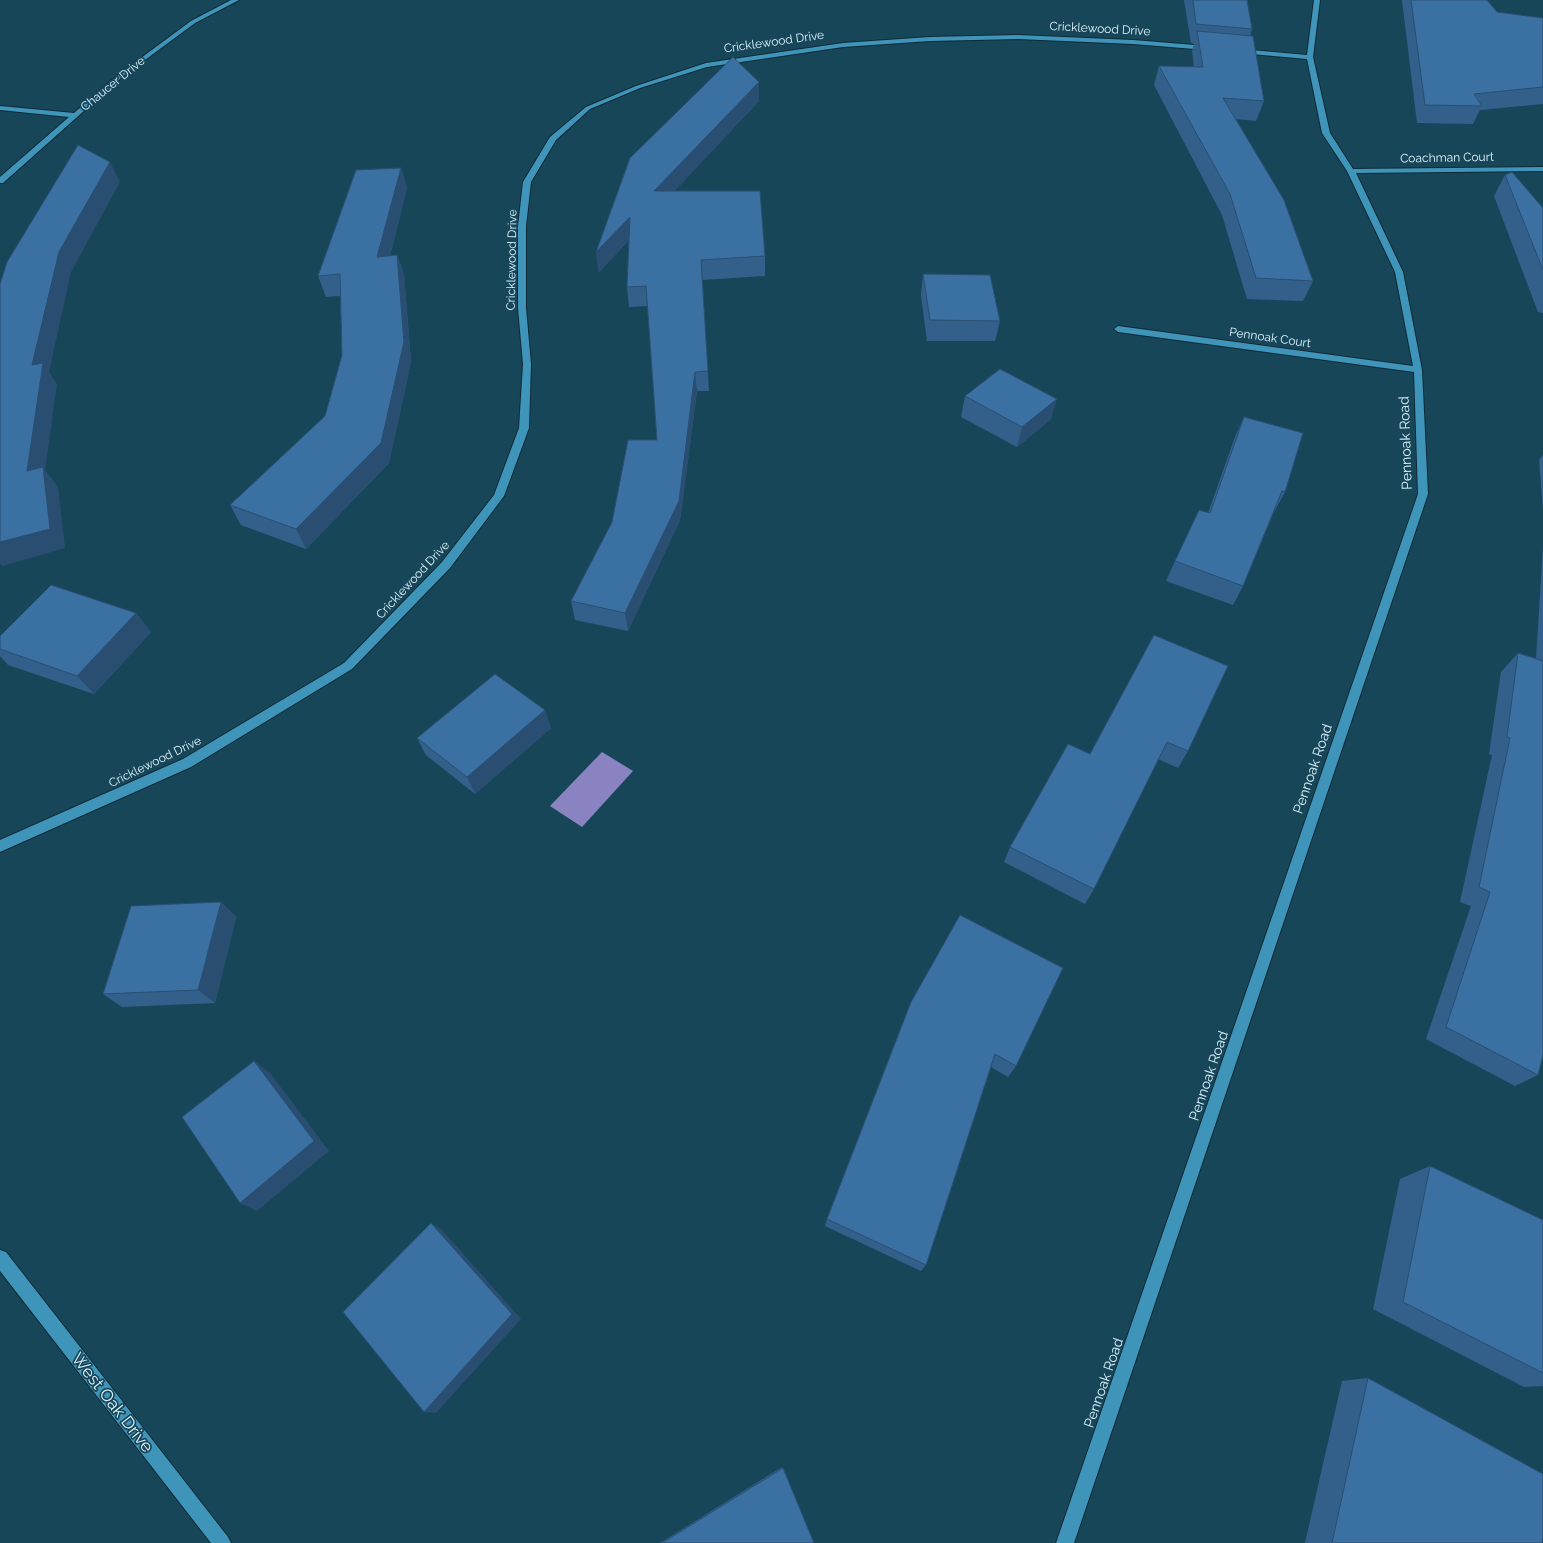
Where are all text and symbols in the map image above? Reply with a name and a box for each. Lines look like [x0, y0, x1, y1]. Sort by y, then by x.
street label: Cricklewood Drive [1049, 19, 1151, 39]
street label: Cricklewood Drive [723, 28, 825, 56]
street label: Chaucer Drive [78, 54, 148, 114]
street label: Coachman Court [1400, 150, 1494, 166]
street label: Cricklewood Drive [504, 209, 520, 311]
street label: Pennoak Court [1228, 325, 1312, 351]
street label: Pennoak Road [1396, 396, 1416, 490]
street label: Cricklewood Drive [373, 538, 453, 622]
street label: Pennoak Road [1290, 722, 1336, 816]
street label: Cricklewood Drive [106, 733, 204, 791]
street label: Pennoak Road [1186, 1029, 1232, 1123]
street label: Pennoak Road [1081, 1336, 1127, 1430]
street label: West Oak Drive [67, 1349, 157, 1457]

